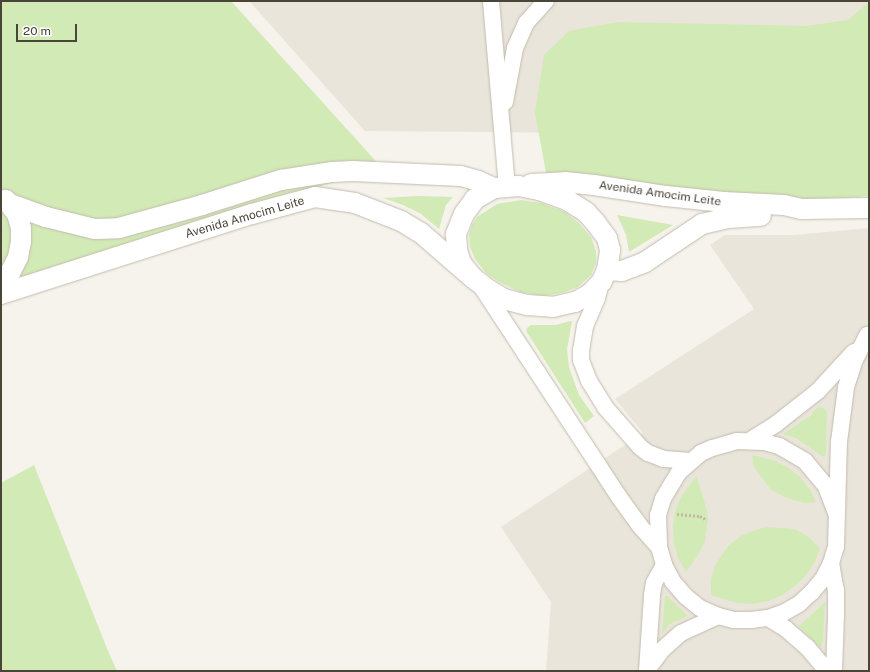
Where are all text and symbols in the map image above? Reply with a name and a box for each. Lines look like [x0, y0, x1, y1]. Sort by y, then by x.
scale bar [18, 16, 79, 42]
text: 20 m [23, 24, 51, 38]
street label: Avenida Amocim Leite [598, 178, 722, 210]
street label: Avenida Amocim Leite [184, 194, 306, 242]

